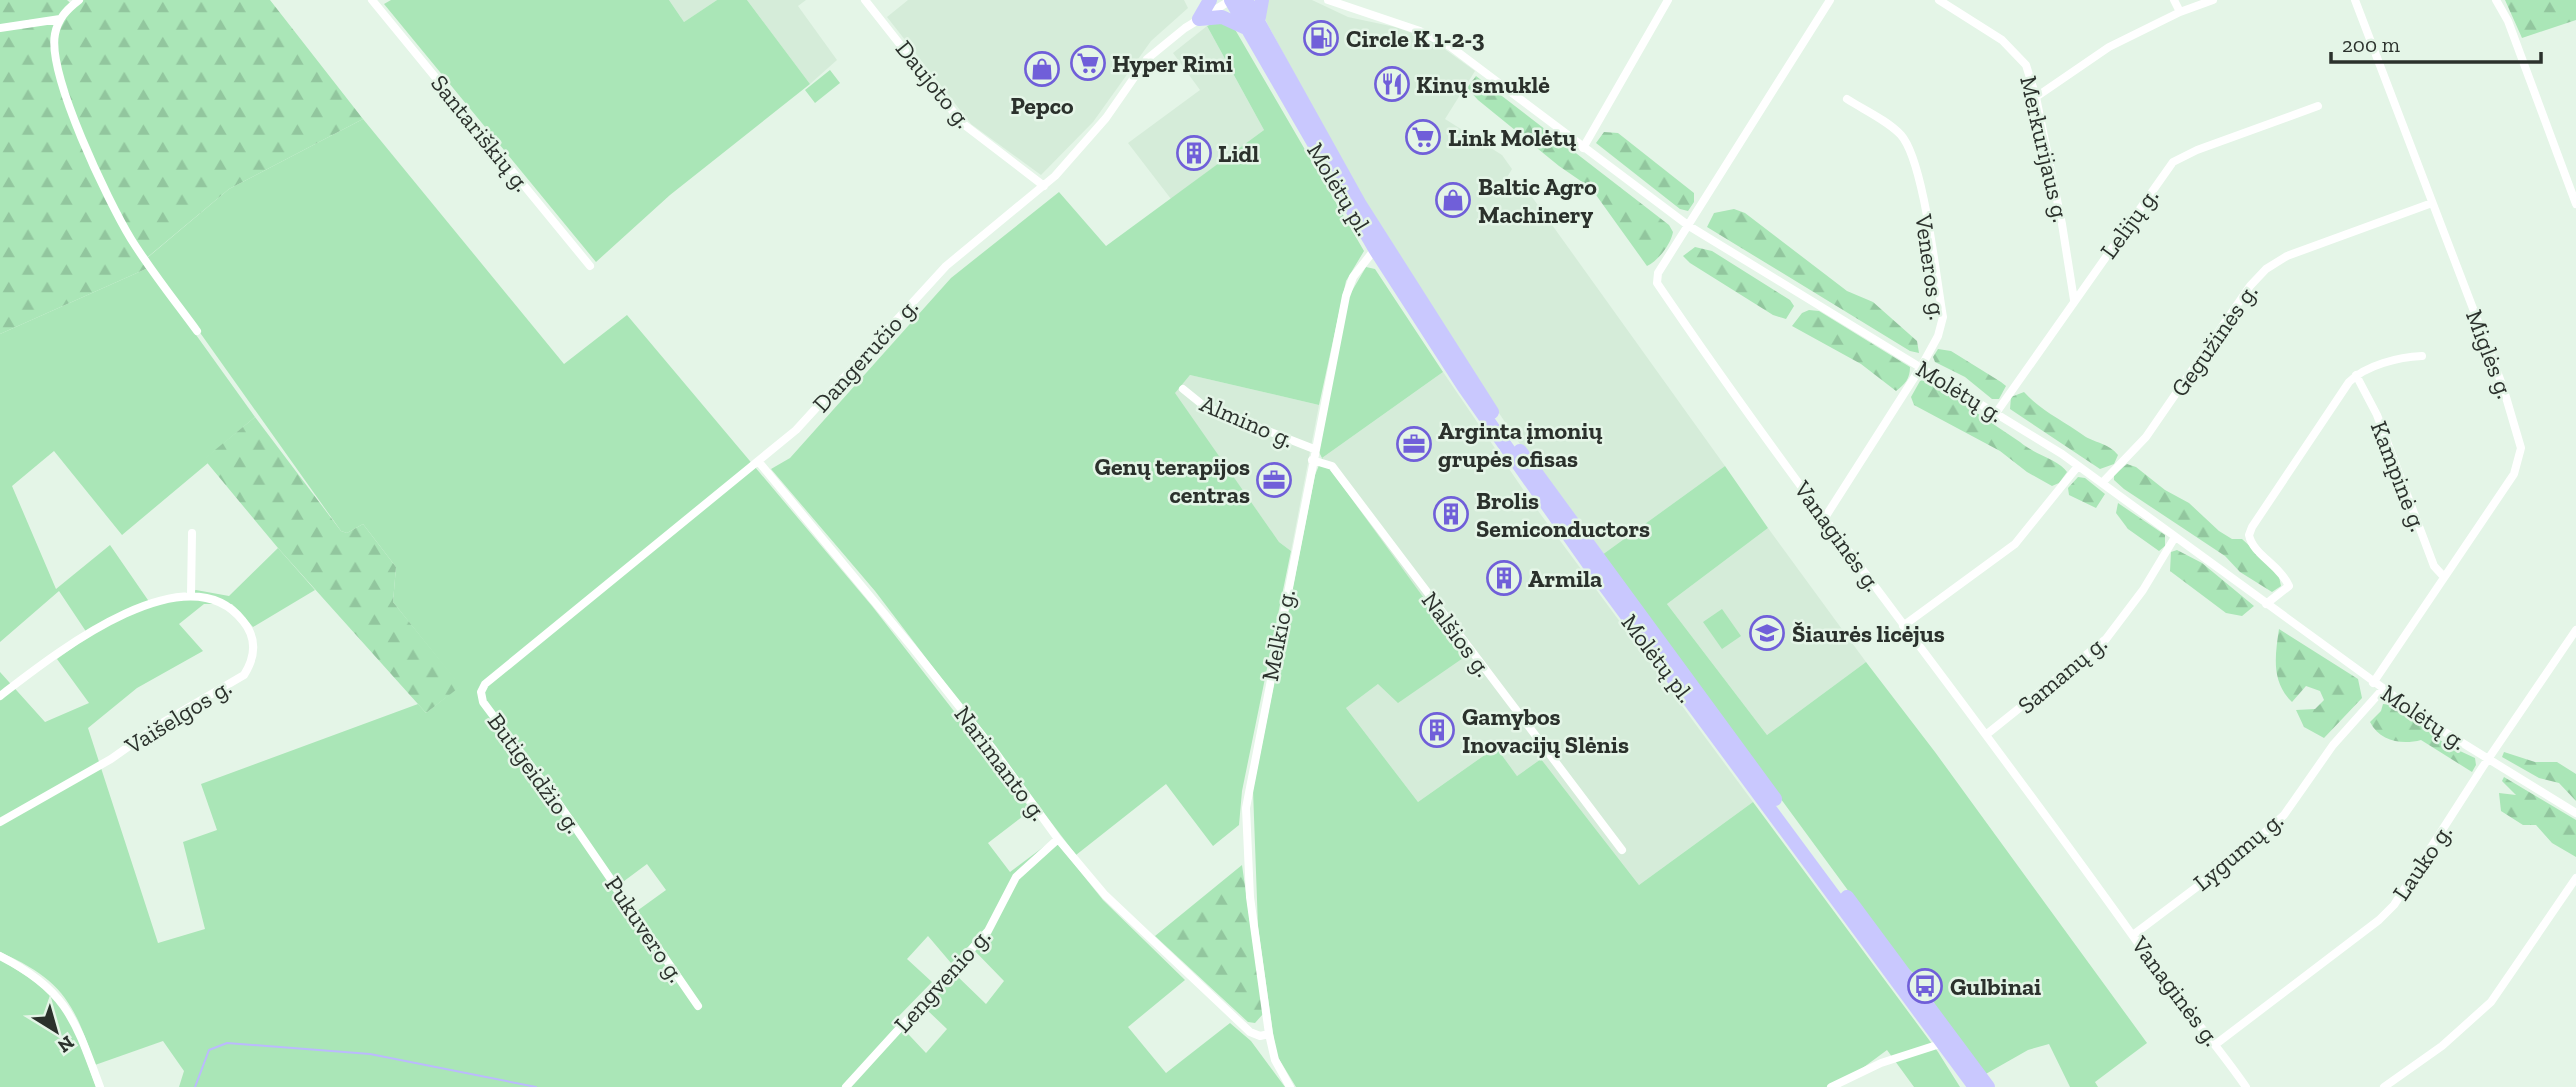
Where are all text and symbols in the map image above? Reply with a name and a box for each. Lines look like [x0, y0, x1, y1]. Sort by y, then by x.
fuel station icon: Circle K 1-2-3 [1302, 19, 1340, 57]
scale bar [2331, 21, 2541, 65]
place label: Circle K 1-2-3 [1346, 24, 1485, 53]
text: 200 m [2342, 32, 2400, 57]
street label: Daujoto g. [890, 34, 978, 134]
supermarket icon: Hyper Rimi [1069, 44, 1107, 82]
place label: Hyper Rimi [1112, 49, 1233, 78]
shop icon: Pepco [1023, 50, 1061, 88]
restaurant icon: Kinų smuklė [1373, 65, 1411, 103]
street label: Santariškių g. [425, 69, 537, 197]
place label: Kinų smuklė [1416, 70, 1550, 99]
street label: Merkurijaus g. [2014, 73, 2076, 225]
place label: Pepco [1010, 91, 1074, 120]
supermarket icon: Link Molėtų [1404, 118, 1442, 156]
place label: Link Molėtų [1448, 123, 1576, 152]
building icon: Lidl [1175, 134, 1213, 172]
street label: Molėtų pl. [1301, 137, 1379, 241]
place label: Lidl [1218, 139, 1259, 168]
place label: Baltic Agro Machinery [1478, 172, 1597, 229]
shop icon: Baltic Agro Machinery [1434, 181, 1472, 219]
street label: Lelijų g. [2094, 182, 2164, 264]
street label: Veneros g. [1909, 211, 1953, 322]
street label: Gegužinės g. [2165, 278, 2263, 402]
street label: Dangeručio g. [806, 292, 924, 418]
street label: Miglės g. [2460, 306, 2520, 402]
street label: Molėtų g. [1911, 354, 2009, 428]
street label: Almino g. [1196, 388, 1298, 454]
place label: Arginta įmonių grupės ofisas [1438, 416, 1603, 473]
street label: Kampinė g. [2365, 417, 2433, 535]
office icon: Arginta įmonių grupės ofisas [1395, 425, 1433, 463]
place label: Genų terapijos centras [1095, 452, 1250, 509]
office icon: Genų terapijos centras [1255, 461, 1293, 499]
street label: Vanaginės g. [1788, 474, 1888, 597]
place label: Brolis Semiconductors [1476, 486, 1650, 543]
building icon: Brolis Semiconductors [1432, 495, 1470, 533]
building icon: Armila [1485, 559, 1523, 597]
place label: Armila [1528, 564, 1602, 593]
street label: Nalšios g. [1416, 586, 1498, 682]
street label: Melkio g. [1255, 587, 1301, 683]
street label: Molėtų pl. [1615, 608, 1701, 708]
school or university icon: Šiaurės licėjus [1748, 614, 1786, 652]
place label: Šiaurės licėjus [1792, 619, 1945, 648]
street label: Samanų g. [2012, 628, 2112, 720]
street label: Vaišelgos g. [119, 672, 236, 761]
street label: Molėtų g. [2376, 678, 2472, 756]
street label: Narimanto g. [948, 700, 1054, 826]
place label: Gamybos Inovacijų Slėnis [1462, 702, 1629, 759]
street label: Butigeidžio g. [482, 707, 588, 839]
building icon: Gamybos Inovacijų Slėnis [1418, 711, 1456, 749]
street label: Lygumų g. [2187, 805, 2289, 897]
street label: Lauko g. [2386, 818, 2458, 906]
street label: Pukuvero g. [599, 870, 691, 988]
street label: Lengvenio g. [888, 922, 996, 1038]
street label: Vanaginės g. [2125, 930, 2227, 1052]
bus stop icon: Gulbinai [1906, 967, 1944, 1005]
place label: Gulbinai [1950, 972, 2041, 1001]
north arrow [21, 996, 91, 1066]
text: N [53, 1031, 79, 1058]

